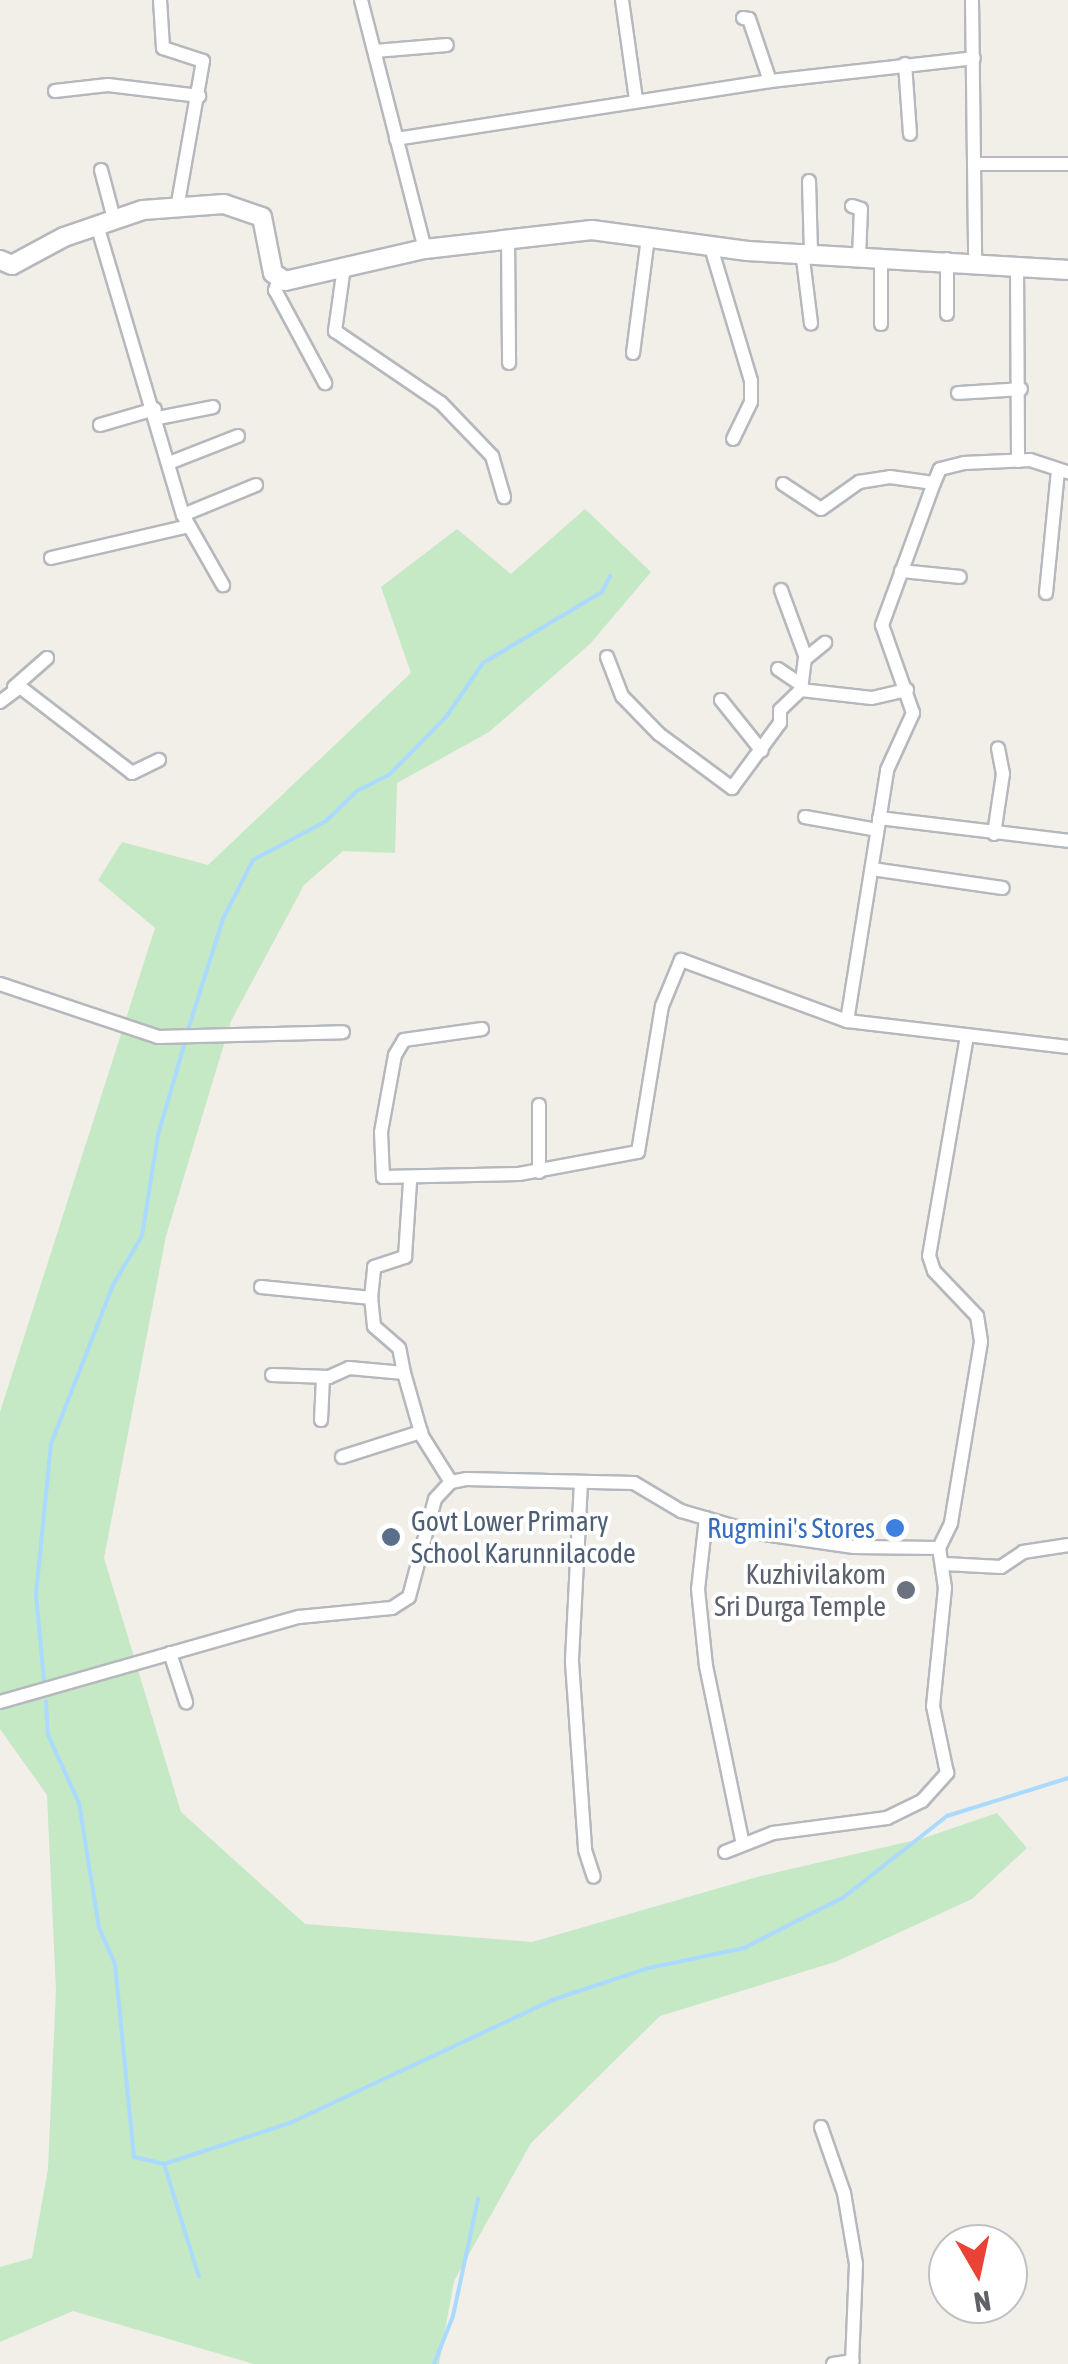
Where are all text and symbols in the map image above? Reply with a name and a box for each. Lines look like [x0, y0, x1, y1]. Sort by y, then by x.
place label: Govt Lower Primary School Karunnilacode [411, 1504, 636, 1570]
place label: Rugmini's Stores [707, 1511, 875, 1545]
marker: Rugmini's Stores [884, 1517, 906, 1539]
marker: Govt Lower Primary School Karunnilacode [380, 1526, 402, 1548]
place label: Kuzhivilakom Sri Durga Temple [714, 1557, 886, 1623]
marker: Kuzhivilakom Sri Durga Temple [895, 1579, 917, 1601]
north arrow [928, 2224, 1028, 2324]
text: N [972, 2285, 993, 2319]

